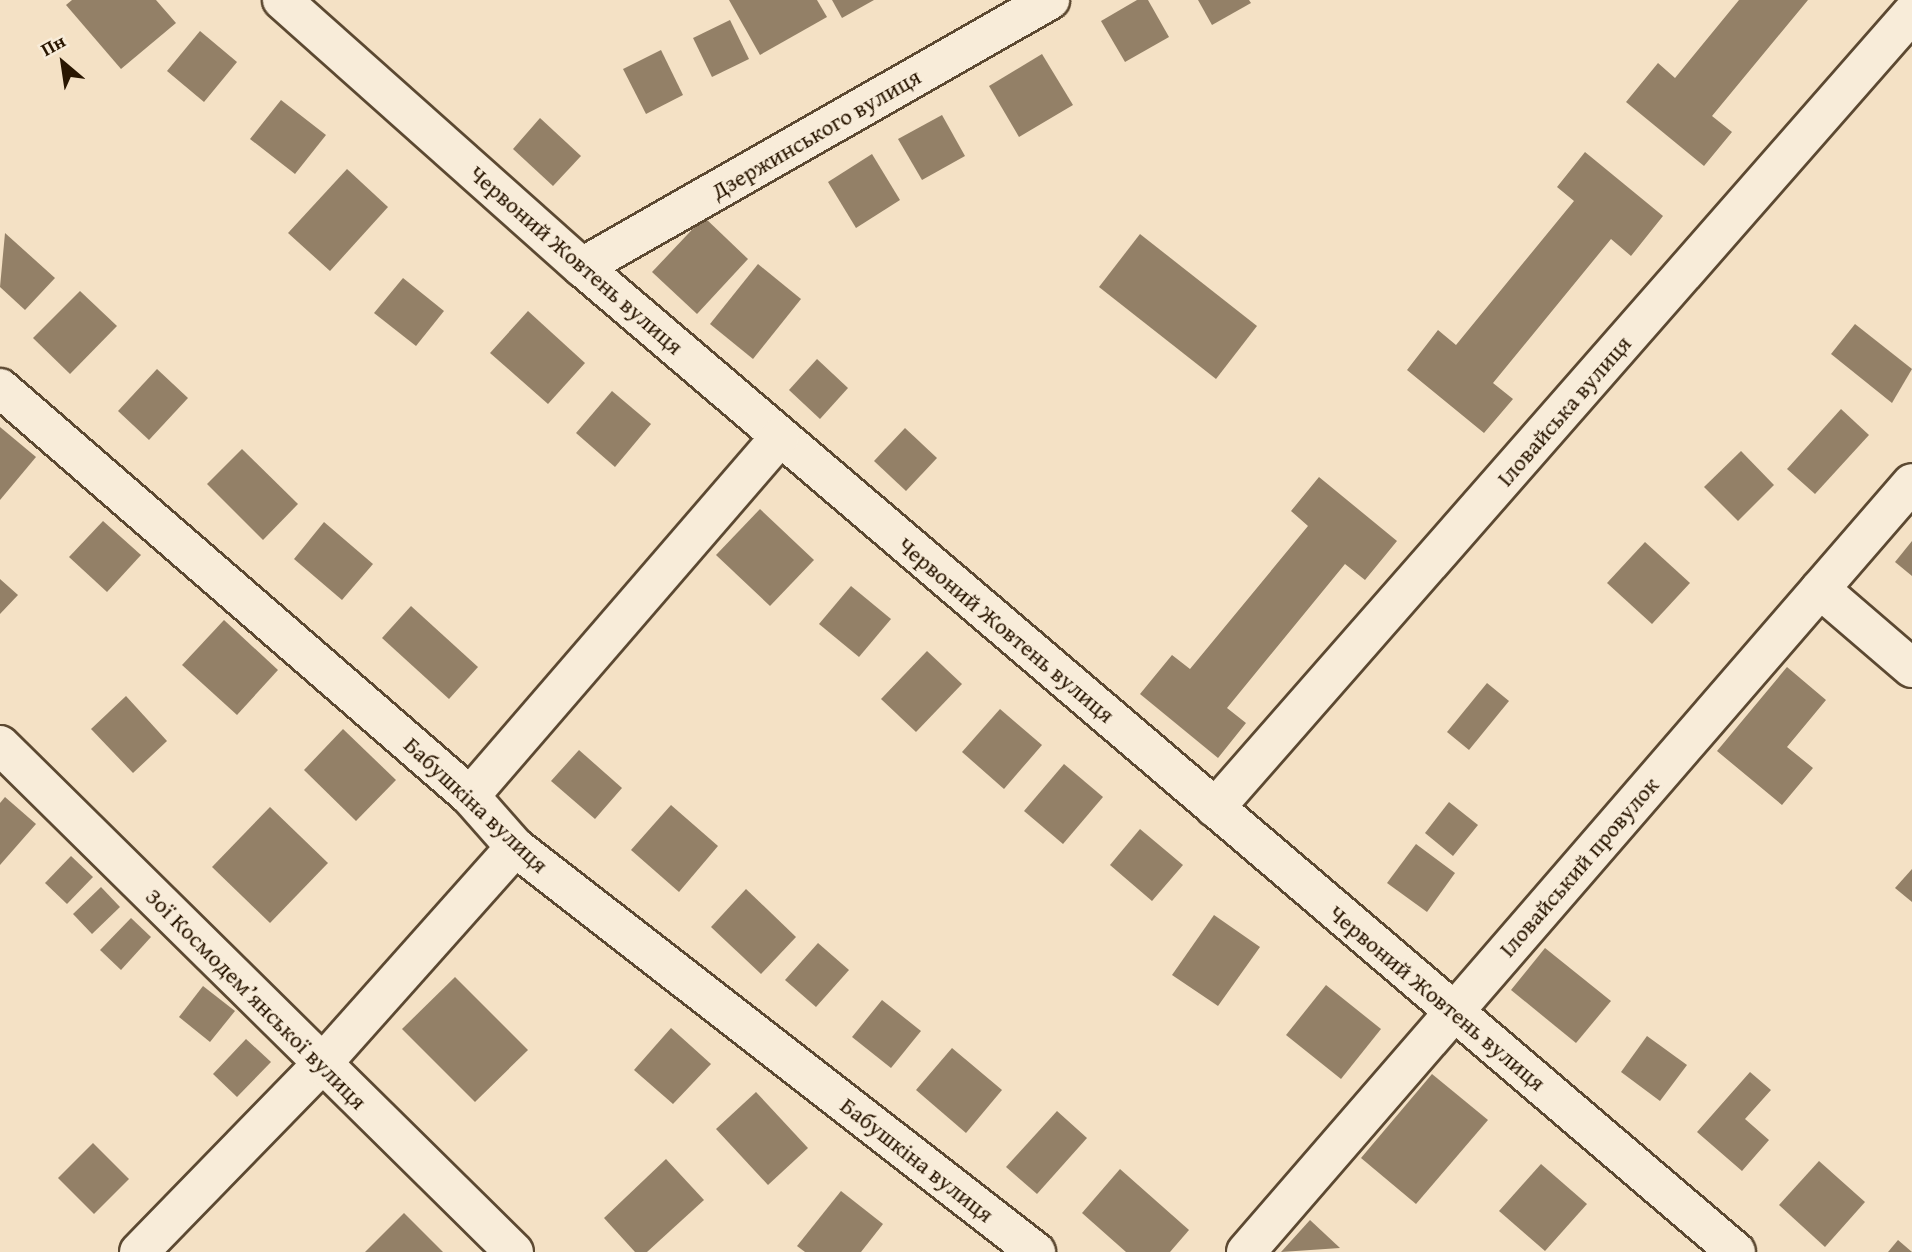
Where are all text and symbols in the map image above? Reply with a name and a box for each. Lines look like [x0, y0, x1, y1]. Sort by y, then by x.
text: Пн [35, 26, 70, 63]
north arrow [28, 28, 98, 98]
street label: Дзержинського вулиця [706, 63, 926, 205]
street label: Червоний Жовтень вулиця [463, 160, 689, 360]
street label: Іловайська вулиця [1491, 330, 1637, 492]
street label: Червоний Жовтень вулиця [892, 531, 1120, 729]
street label: Бабушкіна вулиця [398, 731, 554, 879]
street label: Іловайський провулок [1493, 771, 1665, 963]
street label: Зої Космодем’янської вулиця [140, 883, 372, 1115]
street label: Червоний Жовтень вулиця [1323, 899, 1551, 1097]
street label: Бабушкіна вулиця [835, 1092, 999, 1228]

